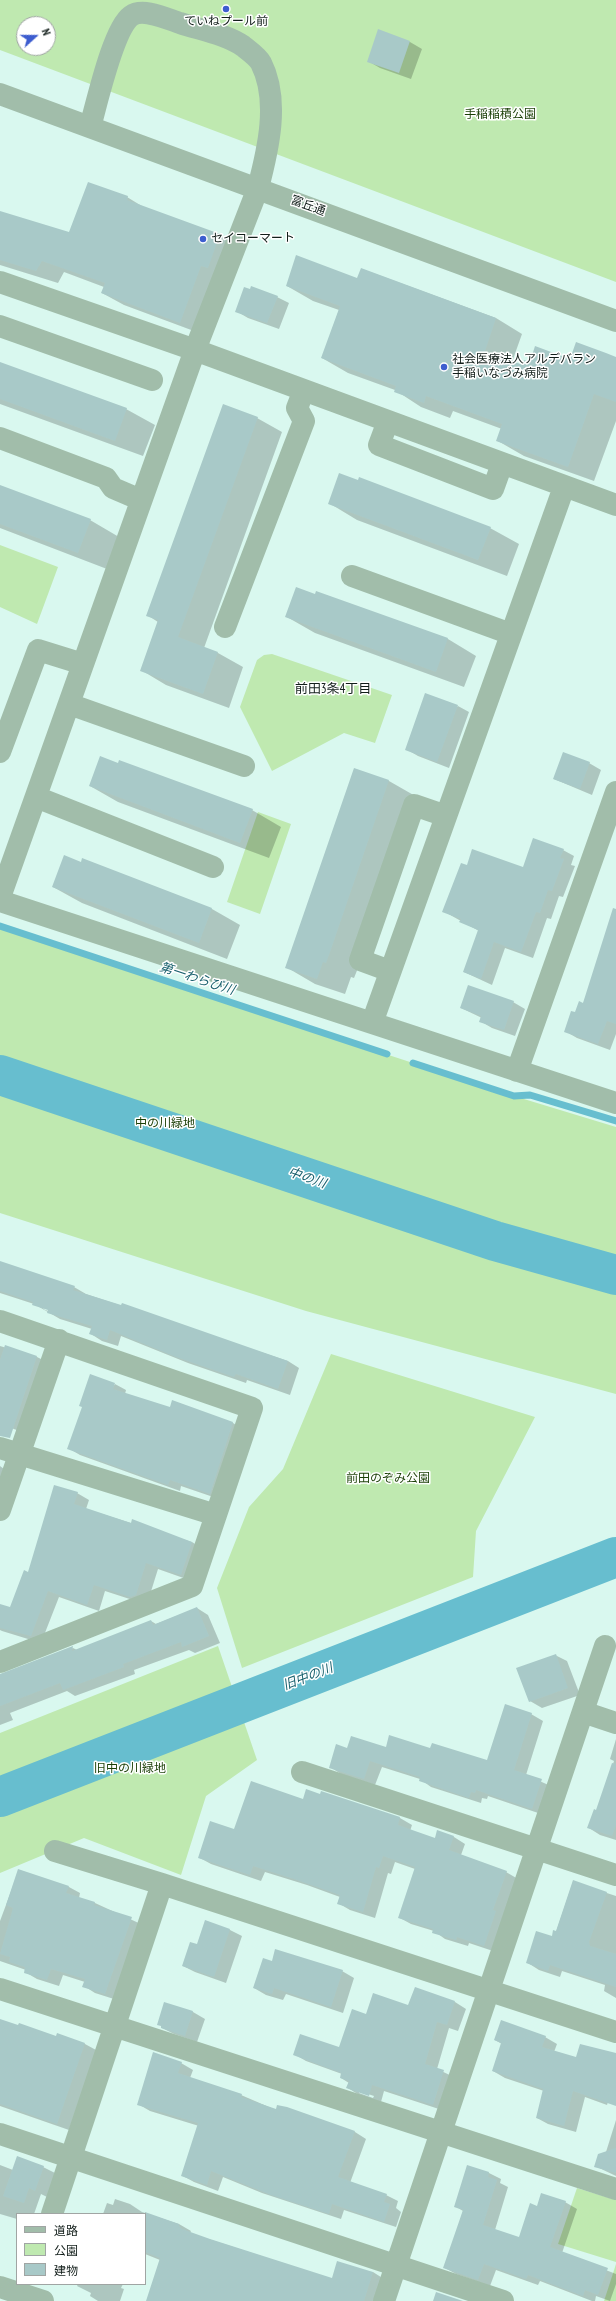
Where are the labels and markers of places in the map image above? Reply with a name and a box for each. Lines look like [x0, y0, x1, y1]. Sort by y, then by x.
marker: ていねプール前 [221, 4, 231, 14]
place label: ていねプール前 [184, 15, 268, 29]
place label: セイコーマート [211, 232, 295, 246]
marker: セイコーマート [198, 234, 208, 244]
place label: 社会医療法人アルデバラン 手稲いなづみ病院 [452, 353, 596, 381]
marker: 社会医療法人アルデバラン 手稲いなづみ病院 [439, 362, 449, 372]

